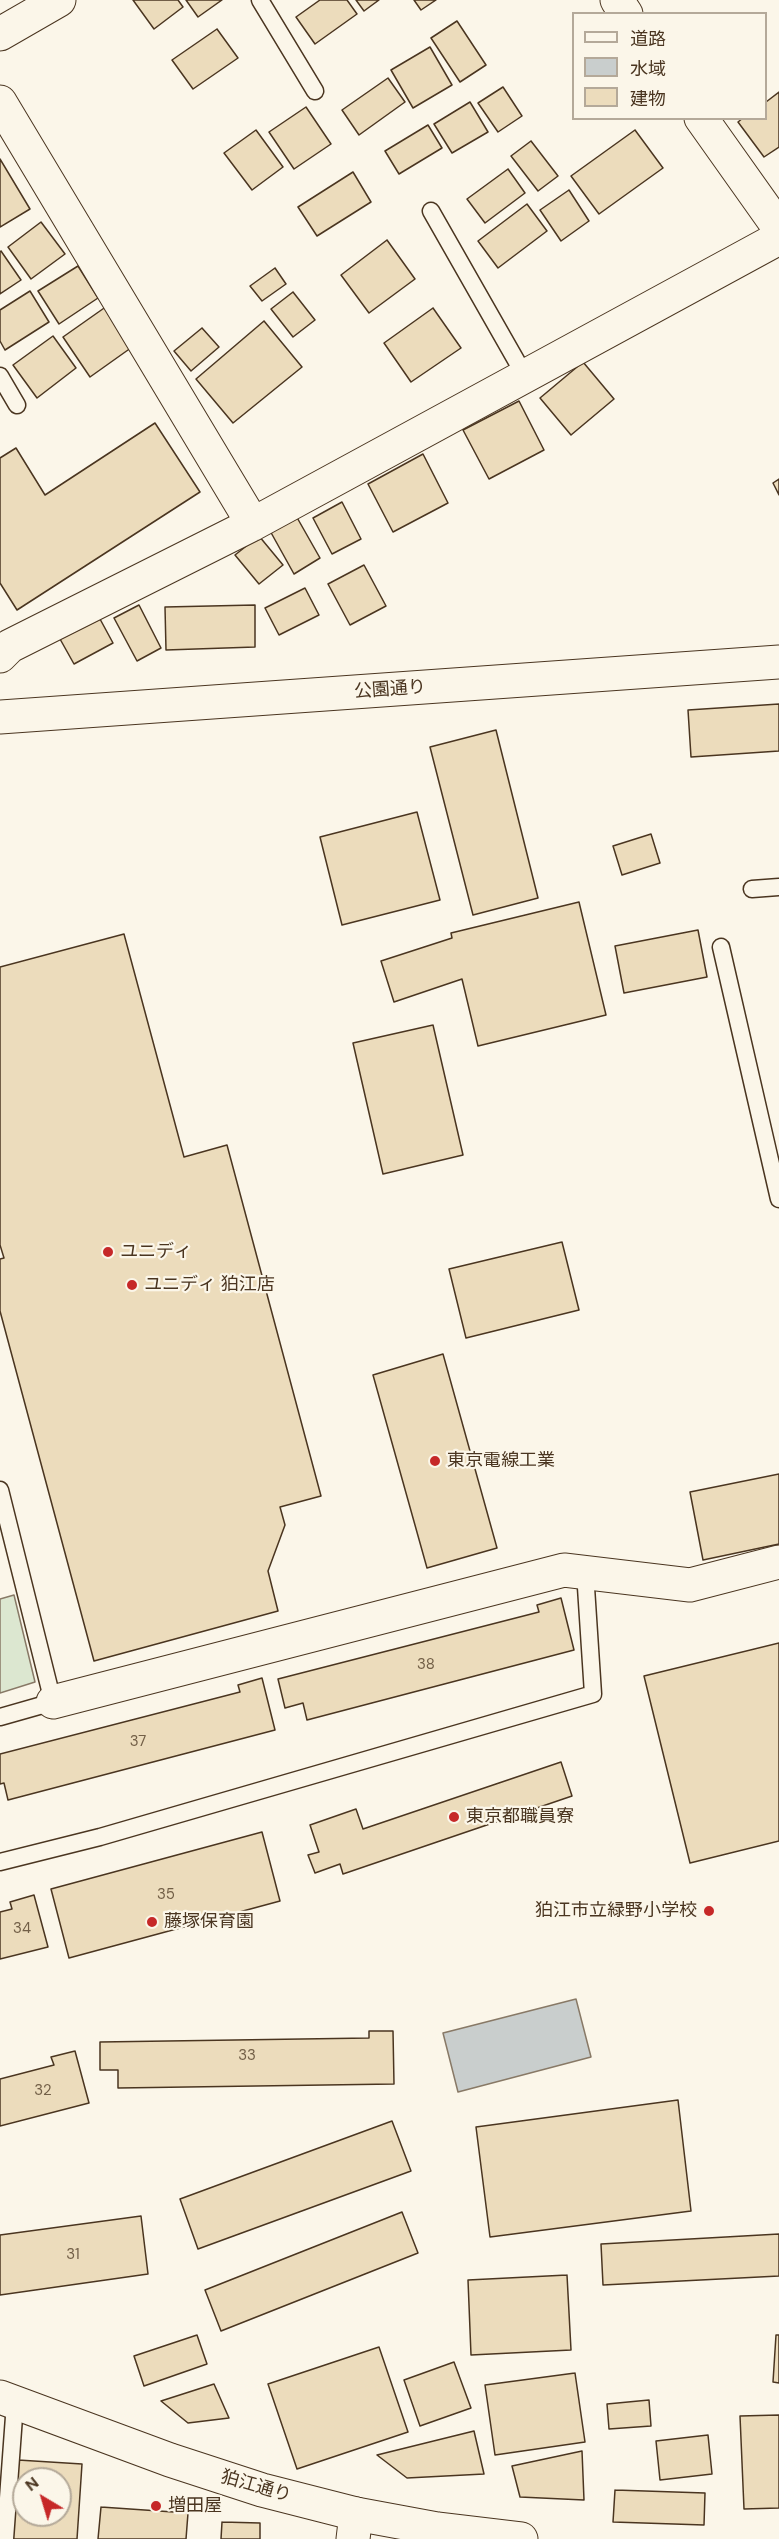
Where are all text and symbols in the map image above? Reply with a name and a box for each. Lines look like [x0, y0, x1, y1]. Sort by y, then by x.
legend [572, 12, 767, 120]
text: 道路 [630, 27, 666, 51]
text: 水域 [630, 57, 666, 81]
text: 建物 [630, 87, 666, 111]
street label: 公園通り [353, 677, 427, 703]
place label: ユニディ [120, 1241, 192, 1263]
marker: ユニディ [101, 1245, 115, 1259]
place label: ユニディ 狛江店 [144, 1274, 275, 1296]
marker: ユニディ 狛江店 [125, 1278, 139, 1292]
place label: 東京電線工業 [447, 1450, 555, 1472]
marker: 東京電線工業 [428, 1454, 442, 1468]
house number: 38 [417, 1656, 435, 1674]
house number: 37 [130, 1733, 146, 1751]
place label: 東京都職員寮 [466, 1806, 574, 1828]
marker: 東京都職員寮 [447, 1810, 461, 1824]
house number: 35 [157, 1886, 175, 1904]
place label: 狛江市立緑野小学校 [535, 1900, 697, 1922]
marker: 狛江市立緑野小学校 [702, 1904, 716, 1918]
place label: 藤塚保育園 [164, 1911, 254, 1933]
marker: 藤塚保育園 [145, 1915, 159, 1929]
house number: 34 [13, 1920, 31, 1938]
house number: 33 [238, 2047, 256, 2065]
house number: 32 [34, 2082, 52, 2100]
house number: 31 [66, 2246, 80, 2264]
north arrow [12, 2467, 72, 2527]
street label: 狛江通り [218, 2467, 294, 2507]
text: N [21, 2472, 43, 2496]
place label: 増田屋 [168, 2495, 222, 2517]
marker: 増田屋 [149, 2499, 163, 2513]

